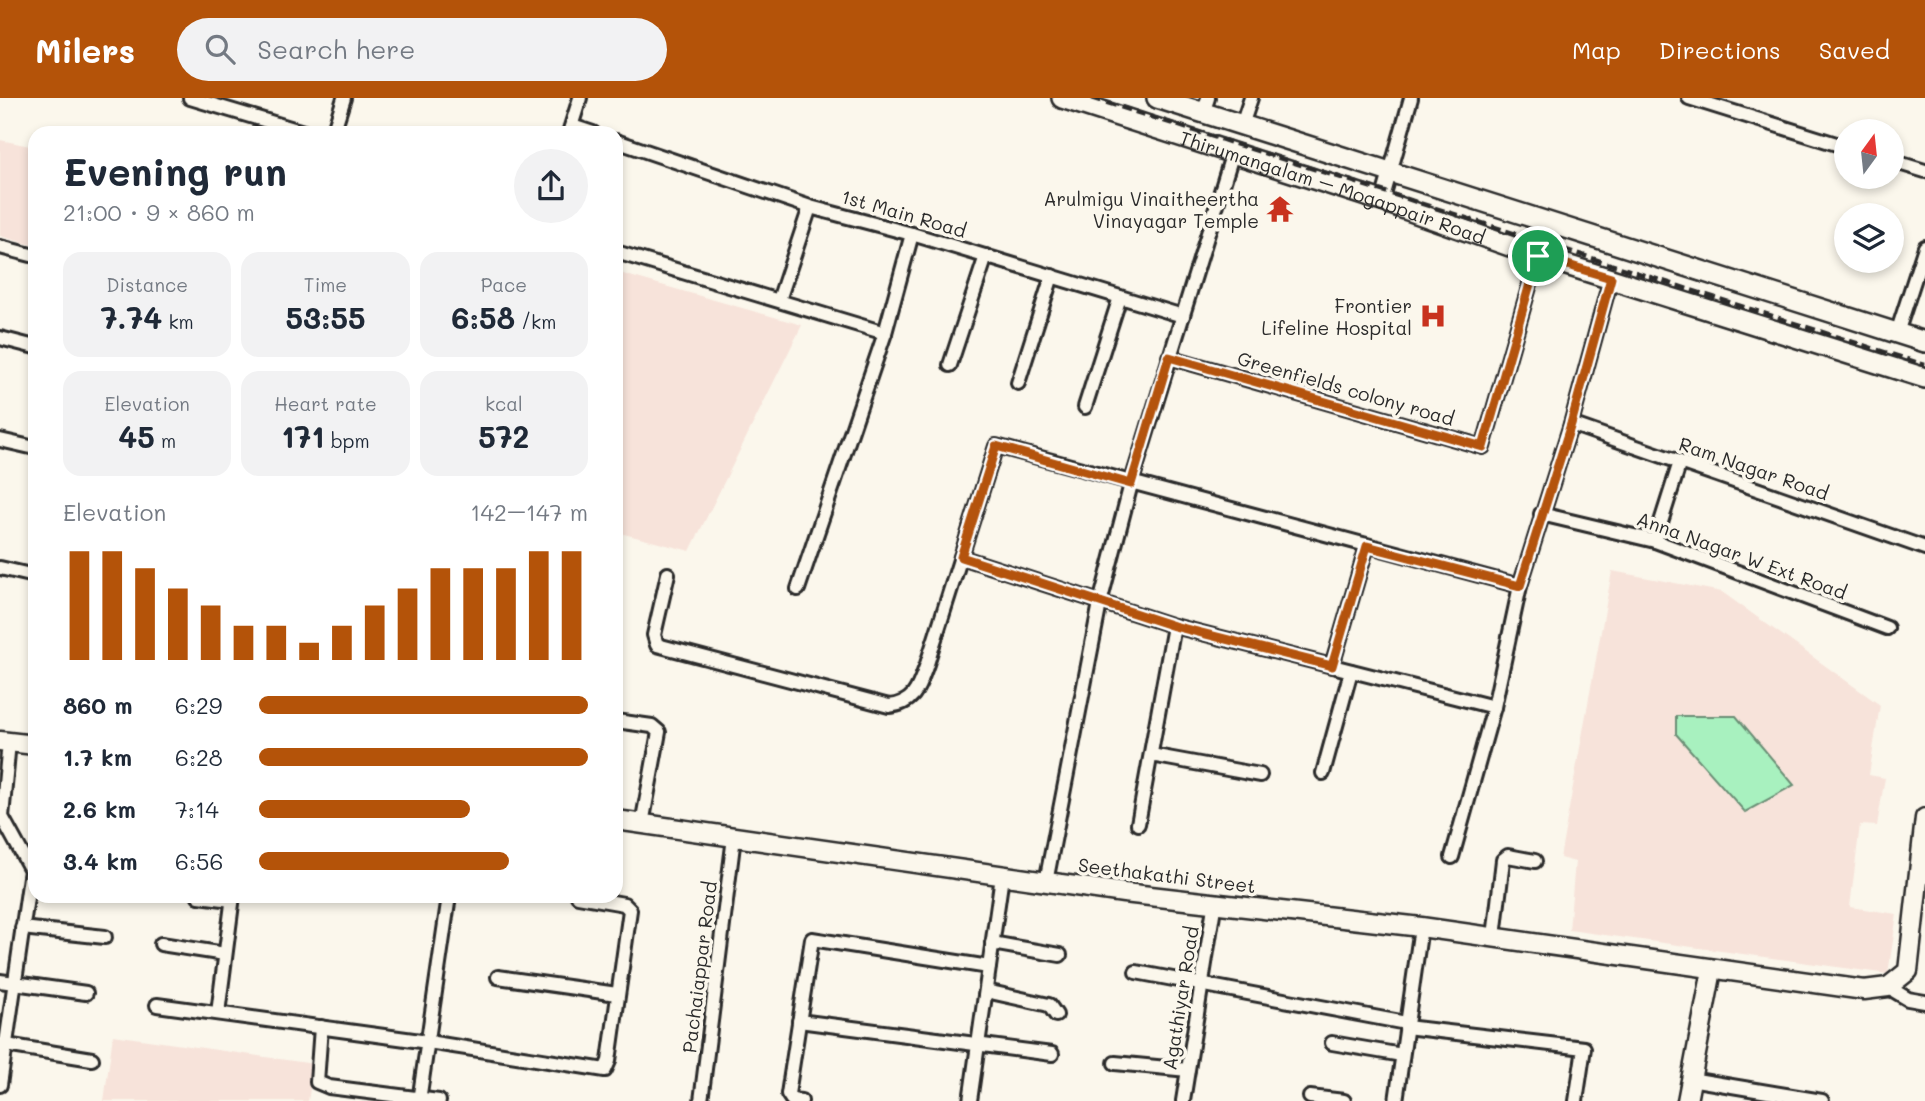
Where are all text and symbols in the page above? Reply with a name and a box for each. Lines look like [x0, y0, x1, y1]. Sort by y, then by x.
search box [177, 18, 667, 81]
text: Milers [35, 28, 135, 71]
icon: search [201, 30, 239, 68]
text: Search here [257, 32, 415, 66]
text: Map [1572, 34, 1621, 65]
text: Directions [1659, 34, 1781, 65]
text: Saved [1819, 34, 1890, 65]
north arrow [1834, 119, 1904, 189]
map controls [1834, 119, 1904, 273]
street label: Thirumangalam – Mogappair Road [1177, 124, 1489, 249]
text: Evening run [63, 146, 287, 196]
button: share [514, 149, 588, 223]
street label: 1st Main Road [839, 183, 969, 243]
place label: Arulmigu Vinaitheertha Vinayagar Temple [1043, 186, 1259, 233]
temple icon: Arulmigu Vinaitheertha Vinayagar Temple [1265, 194, 1295, 224]
text: 21:00 · 9 × 860 m [63, 197, 255, 227]
button: layers [1834, 203, 1904, 273]
pin [1508, 226, 1568, 286]
icon: arrive [1519, 237, 1557, 275]
text: Distance [106, 272, 188, 297]
text: Time [304, 272, 347, 297]
text: Pace [481, 272, 527, 297]
place label: Frontier Lifeline Hospital [1262, 293, 1412, 340]
text: 7.74 [101, 297, 162, 337]
text: 53:55 [285, 297, 366, 337]
text: 6:58 [451, 297, 515, 337]
hospital icon: Frontier Lifeline Hospital [1418, 301, 1448, 331]
text: km [162, 309, 194, 334]
text: /km [515, 309, 556, 334]
street label: Greenfields colony road [1235, 345, 1457, 431]
text: Elevation [105, 391, 190, 416]
text: Heart rate [274, 391, 377, 416]
text: kcal [485, 391, 523, 416]
text: 45 [118, 416, 155, 456]
text: 171 [281, 416, 325, 456]
text: 572 [478, 416, 529, 456]
text: m [155, 428, 176, 453]
text: bpm [325, 428, 370, 453]
street label: Ram Nagar Road [1676, 431, 1832, 505]
text: Elevation [63, 497, 166, 527]
text: 142–147 m [470, 497, 588, 527]
street label: Anna Nagar W Ext Road [1634, 505, 1850, 605]
text: 860 m [63, 690, 133, 720]
text: 6:29 [175, 690, 222, 720]
text: 1.7 km [63, 742, 132, 772]
text: 6:28 [175, 742, 223, 772]
text: 2.6 km [63, 794, 136, 824]
text: 7:14 [175, 794, 219, 824]
text: 3.4 km [63, 846, 137, 876]
text: 6:56 [175, 846, 223, 876]
street label: Seethakathi Street [1077, 852, 1257, 898]
street label: Pachaiappar Road [676, 880, 722, 1054]
street label: Agathiyar Road [1156, 924, 1204, 1072]

